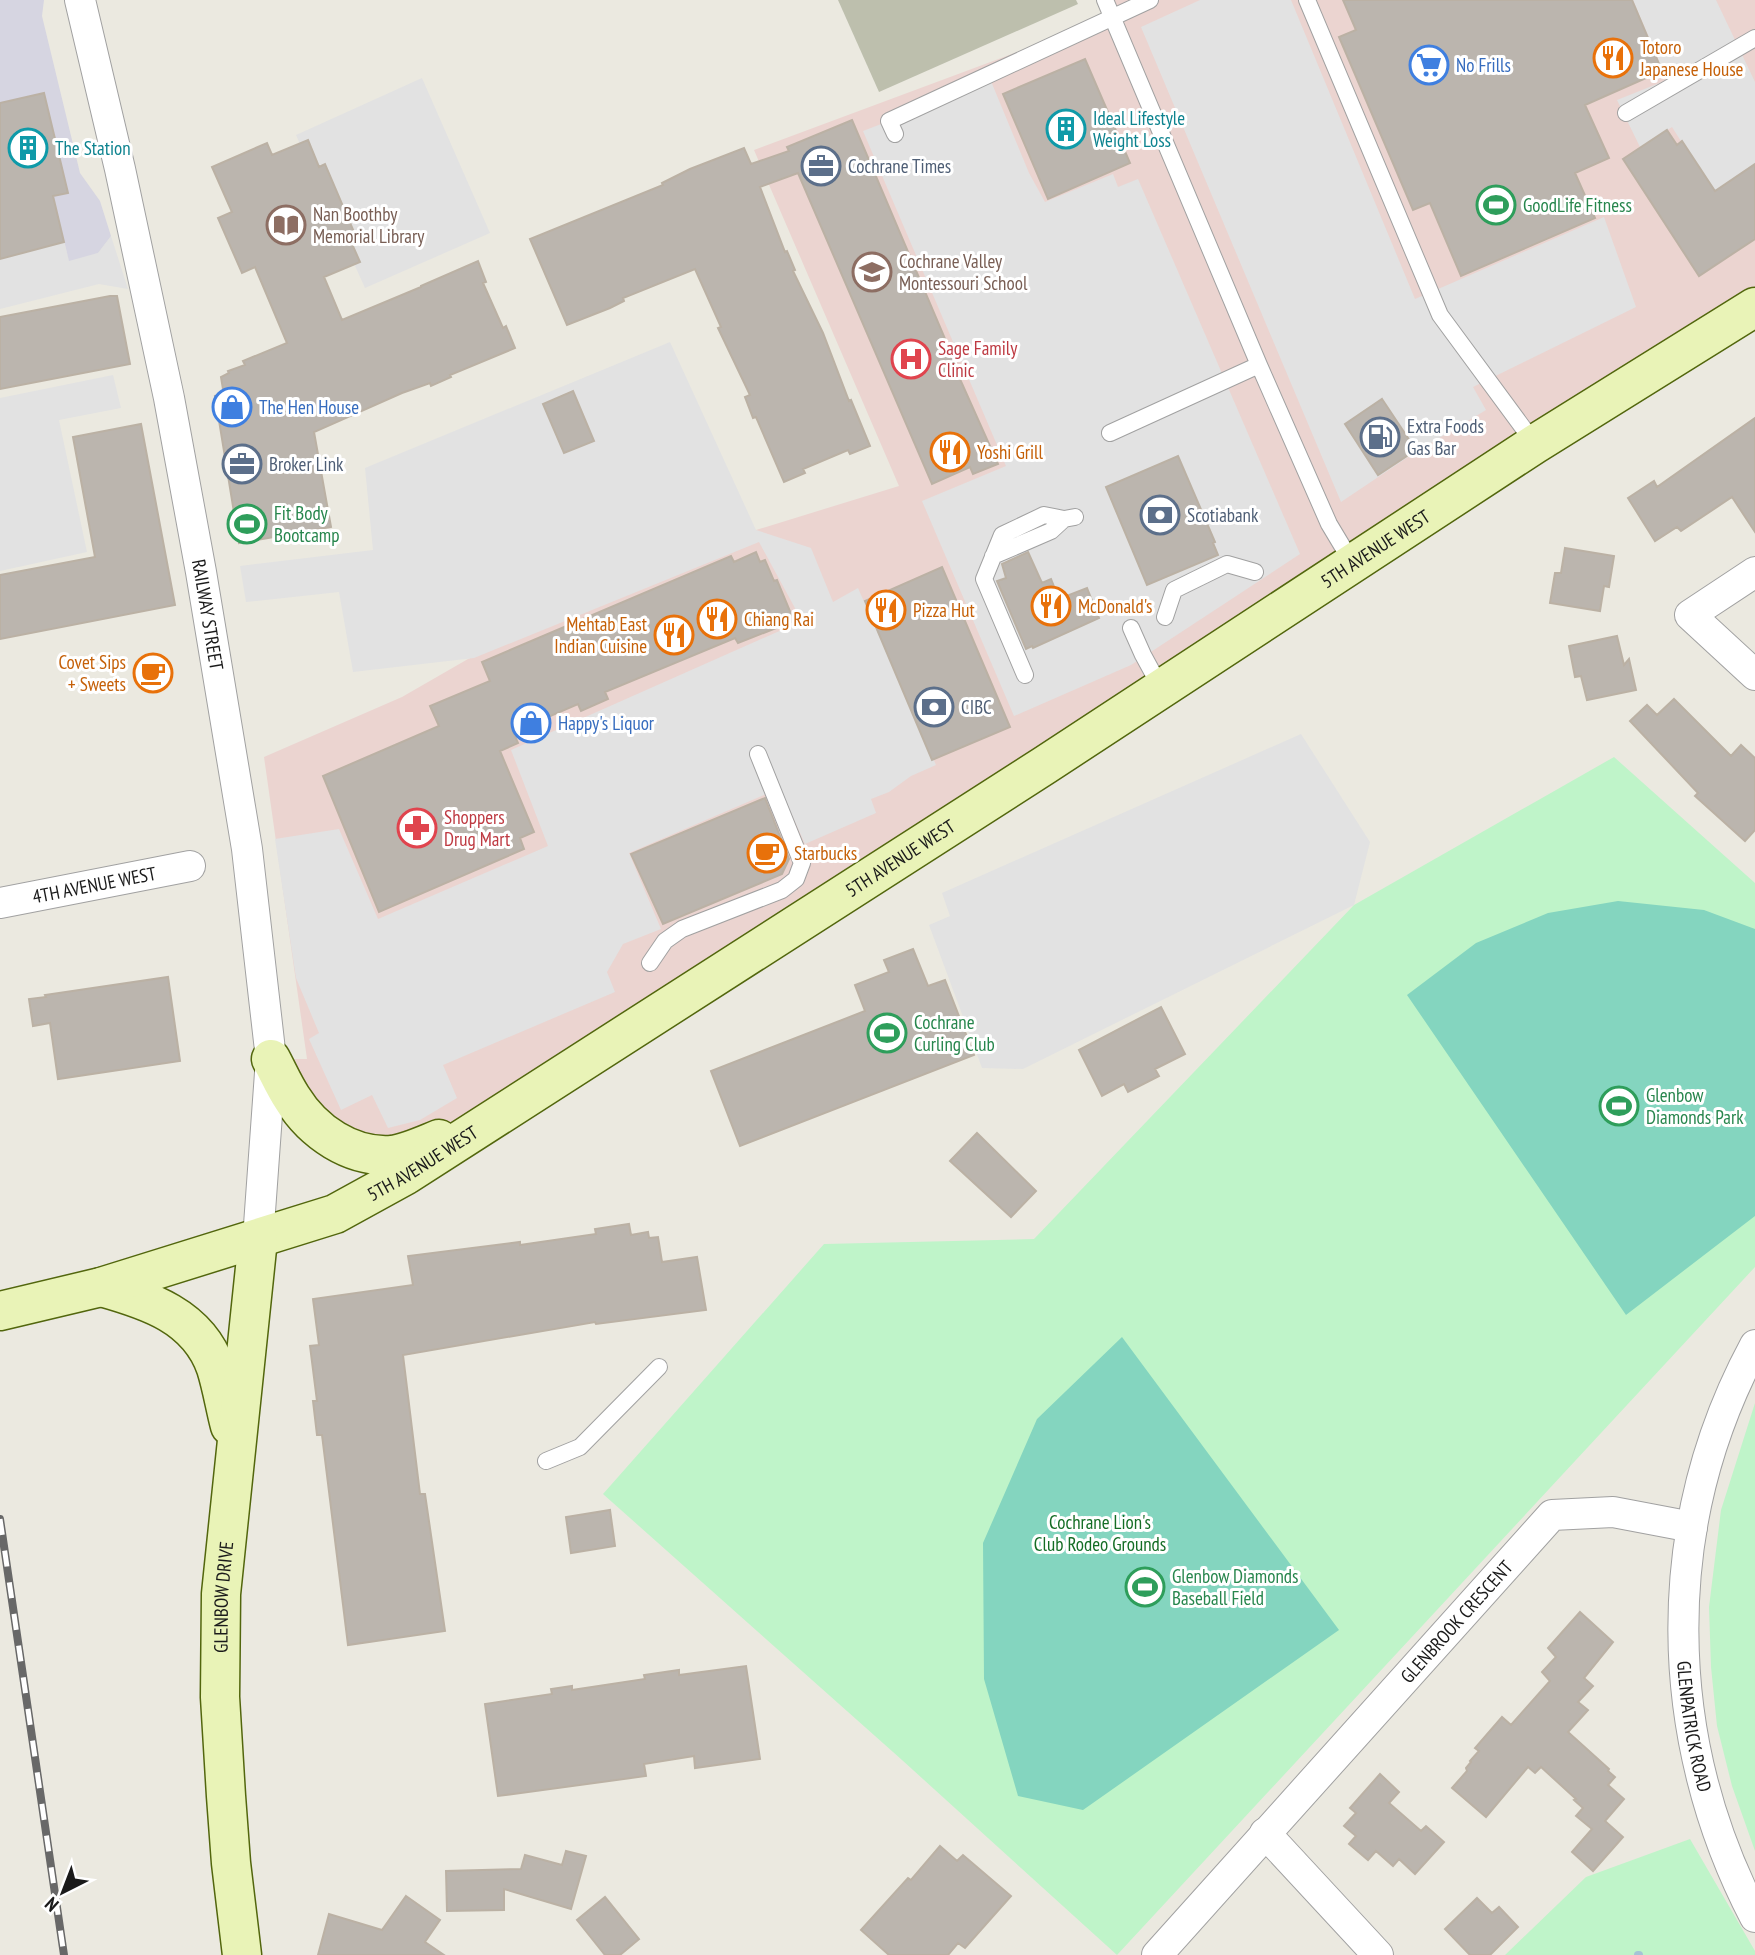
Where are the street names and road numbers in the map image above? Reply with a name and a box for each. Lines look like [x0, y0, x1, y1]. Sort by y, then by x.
street label: 5TH AVENUE WEST [1316, 504, 1435, 593]
street label: RAILWAY STREET [187, 557, 229, 672]
street label: 5TH AVENUE WEST [841, 814, 960, 902]
street label: 4TH AVENUE WEST [30, 861, 159, 908]
street label: 5TH AVENUE WEST [363, 1120, 483, 1206]
street label: GLENBOW DRIVE [208, 1540, 238, 1653]
street label: GLENBROOK CRESCENT [1395, 1555, 1518, 1688]
street label: GLENPATRICK ROAD [1672, 1660, 1717, 1795]

